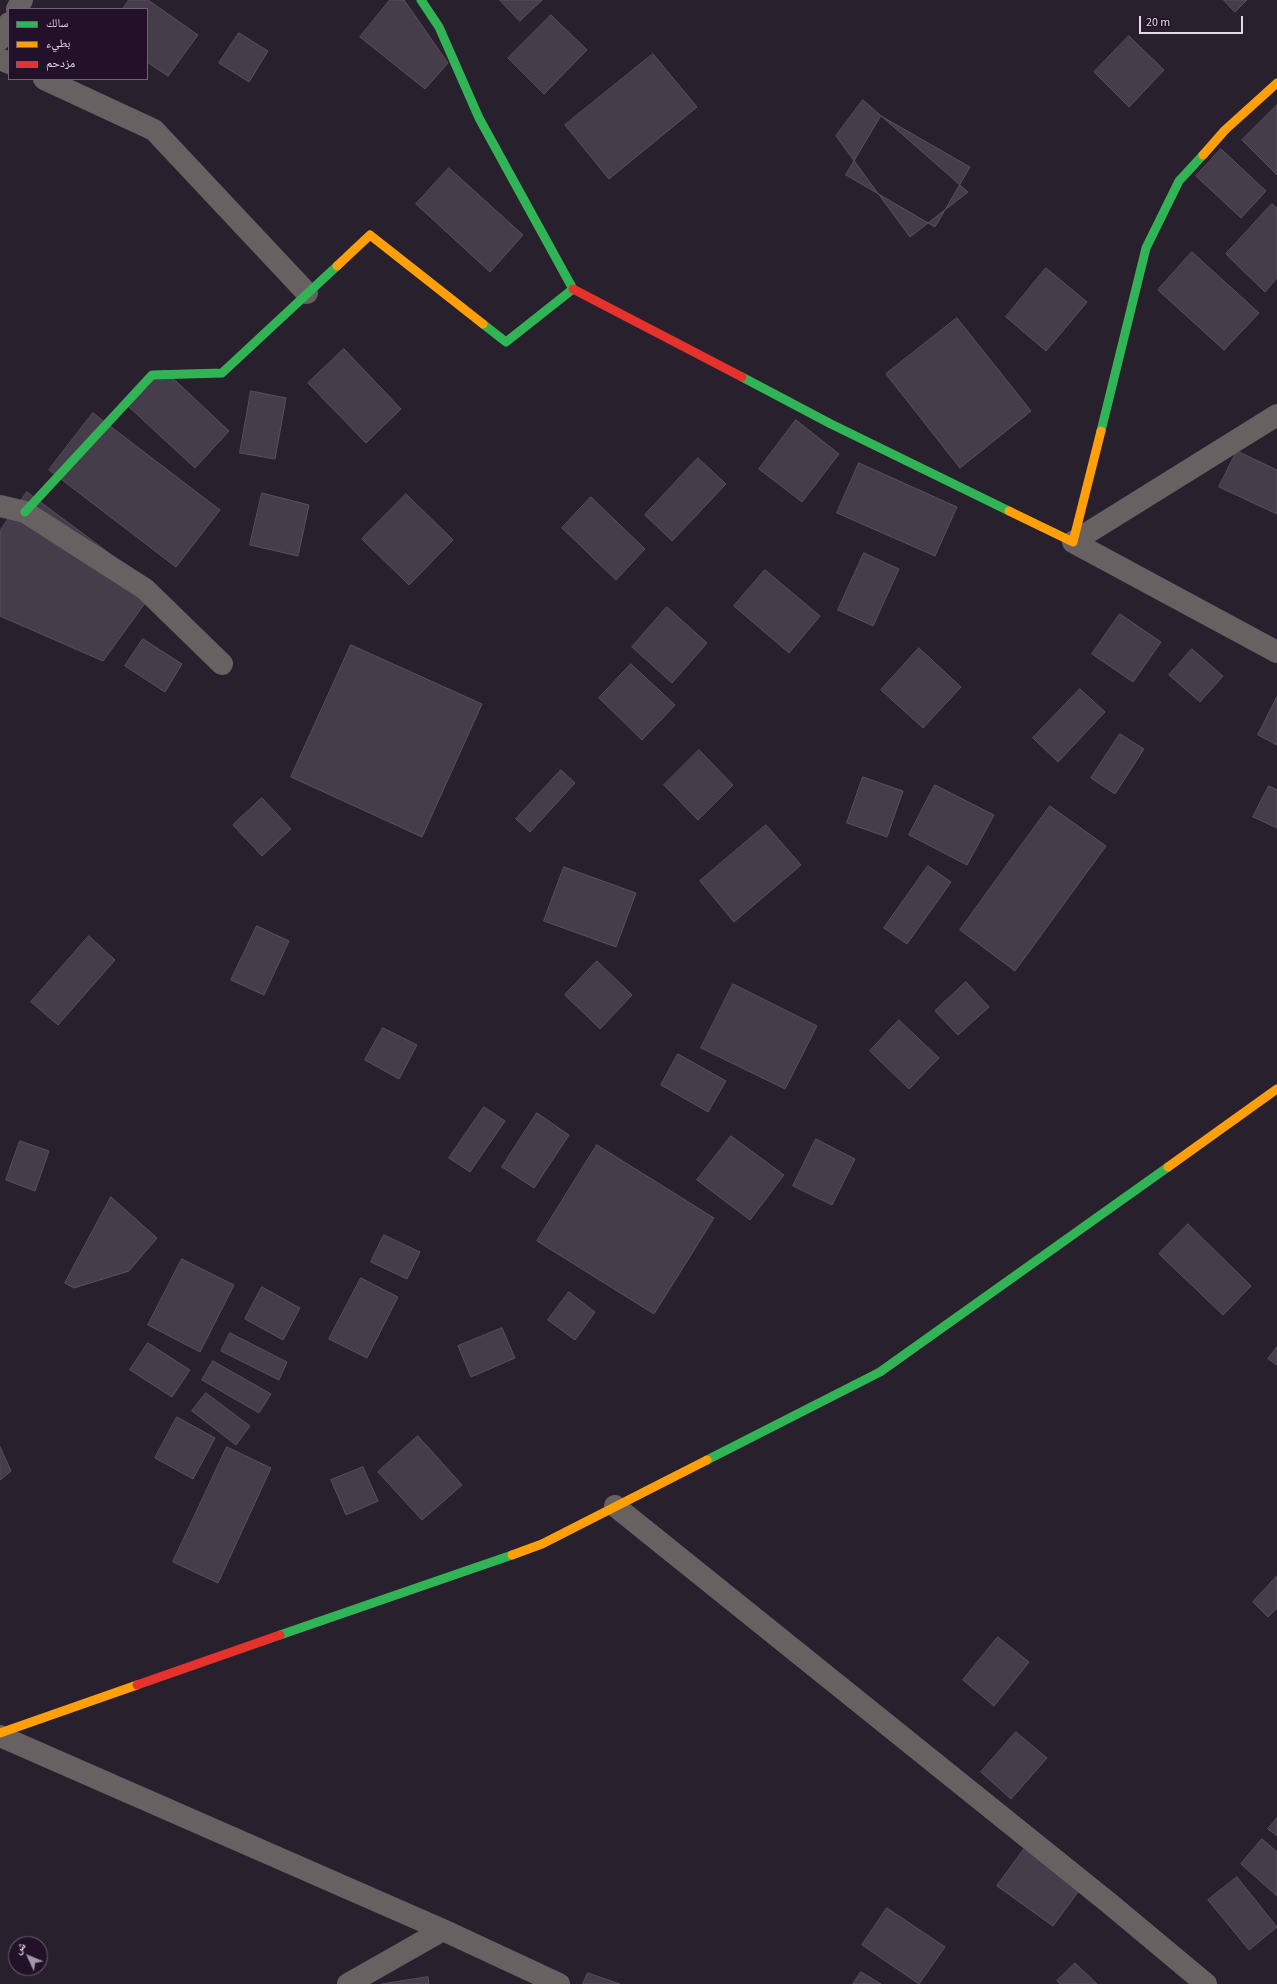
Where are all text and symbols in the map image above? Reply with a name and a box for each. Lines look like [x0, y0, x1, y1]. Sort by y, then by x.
legend [8, 8, 148, 80]
scale bar [1141, 8, 1245, 34]
text: 20 m [1146, 14, 1170, 31]
text: سالك [46, 15, 68, 32]
text: بطيء [46, 35, 70, 52]
text: مزدحم [46, 55, 75, 72]
north arrow [8, 1936, 48, 1976]
text: ش [10, 1939, 29, 1957]

